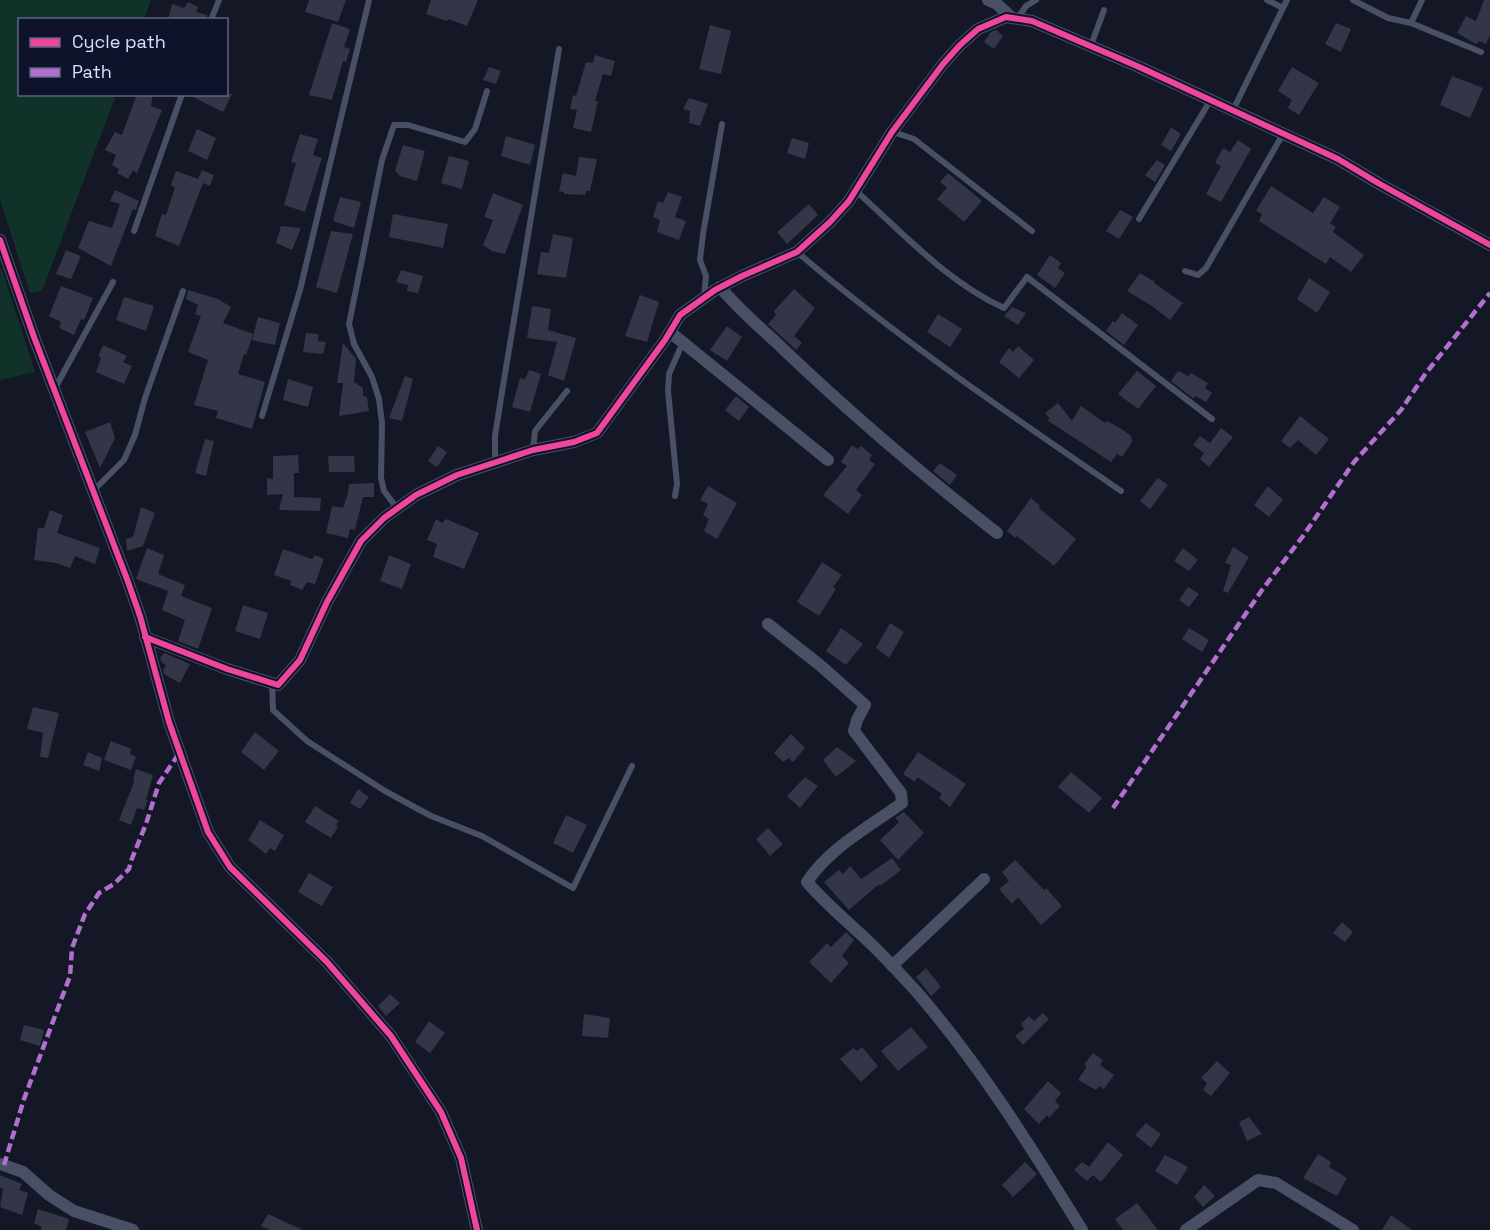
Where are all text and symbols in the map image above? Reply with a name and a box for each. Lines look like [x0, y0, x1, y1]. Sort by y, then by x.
legend [18, 18, 228, 96]
text: Cycle path [72, 30, 166, 53]
text: Path [72, 60, 112, 83]

